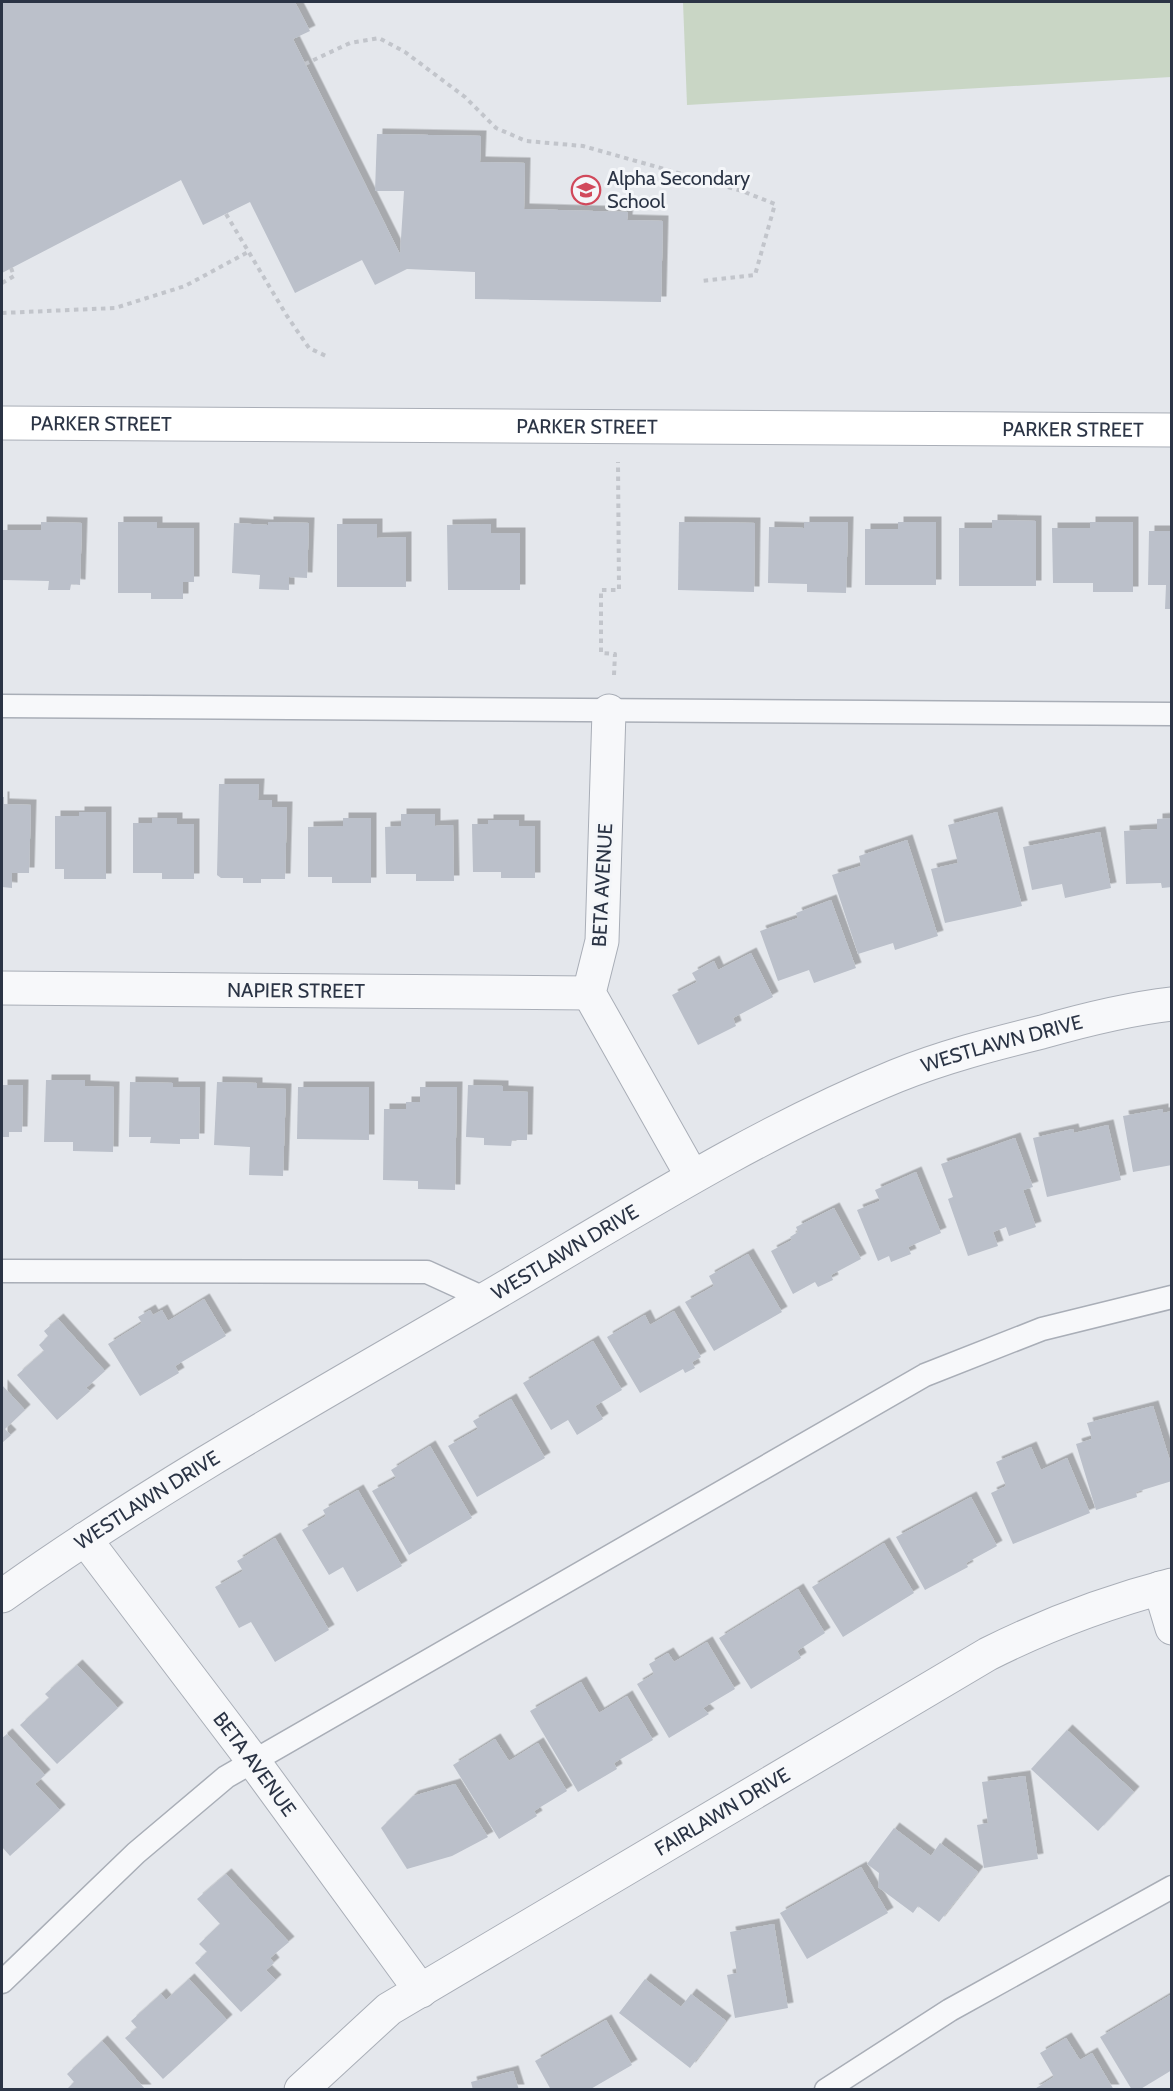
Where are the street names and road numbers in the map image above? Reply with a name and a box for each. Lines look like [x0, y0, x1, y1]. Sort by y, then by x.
street label: PARKER STREET [30, 411, 172, 436]
street label: PARKER STREET [516, 414, 658, 439]
street label: PARKER STREET [1002, 417, 1144, 442]
street label: BETA AVENUE [587, 823, 617, 947]
street label: NAPIER STREET [227, 978, 365, 1003]
street label: WESTLAWN DRIVE [918, 1010, 1085, 1078]
street label: WESTLAWN DRIVE [487, 1199, 643, 1305]
street label: WESTLAWN DRIVE [70, 1445, 224, 1555]
street label: BETA AVENUE [208, 1707, 301, 1821]
street label: FAIRLAWN DRIVE [650, 1762, 794, 1861]

